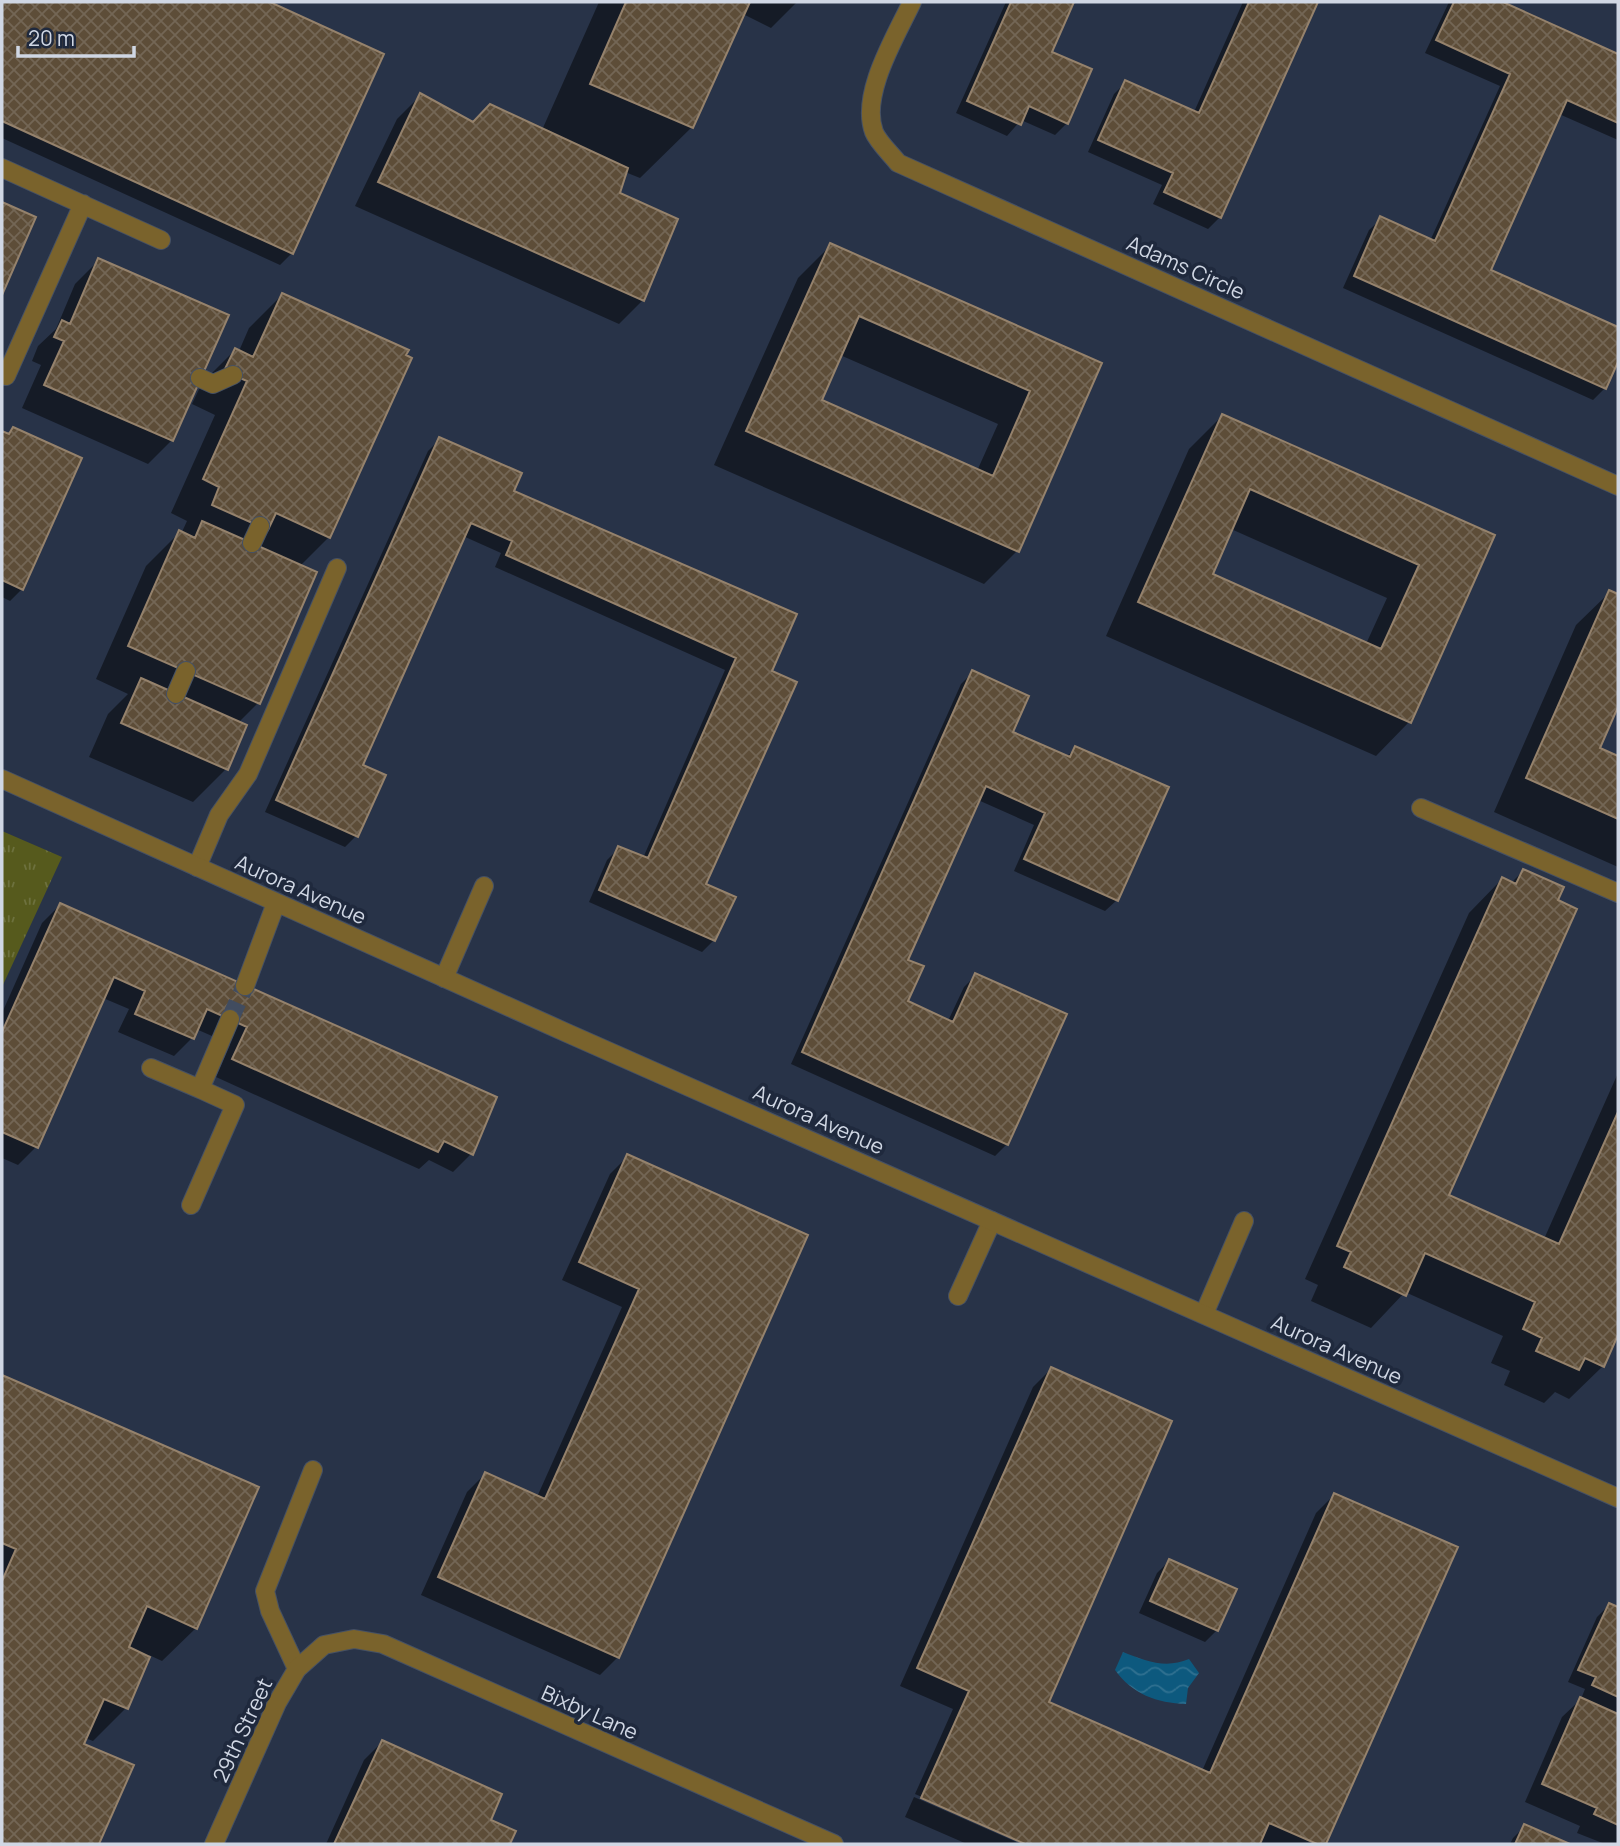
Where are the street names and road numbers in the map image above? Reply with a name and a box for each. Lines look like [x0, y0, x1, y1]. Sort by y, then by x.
street label: Adams Circle [1123, 229, 1249, 305]
street label: Aurora Avenue [231, 848, 371, 930]
street label: Aurora Avenue [749, 1078, 889, 1160]
street label: Aurora Avenue [1267, 1308, 1407, 1390]
street label: 29th Street [206, 1673, 278, 1787]
street label: Bixby Lane [537, 1678, 643, 1746]

